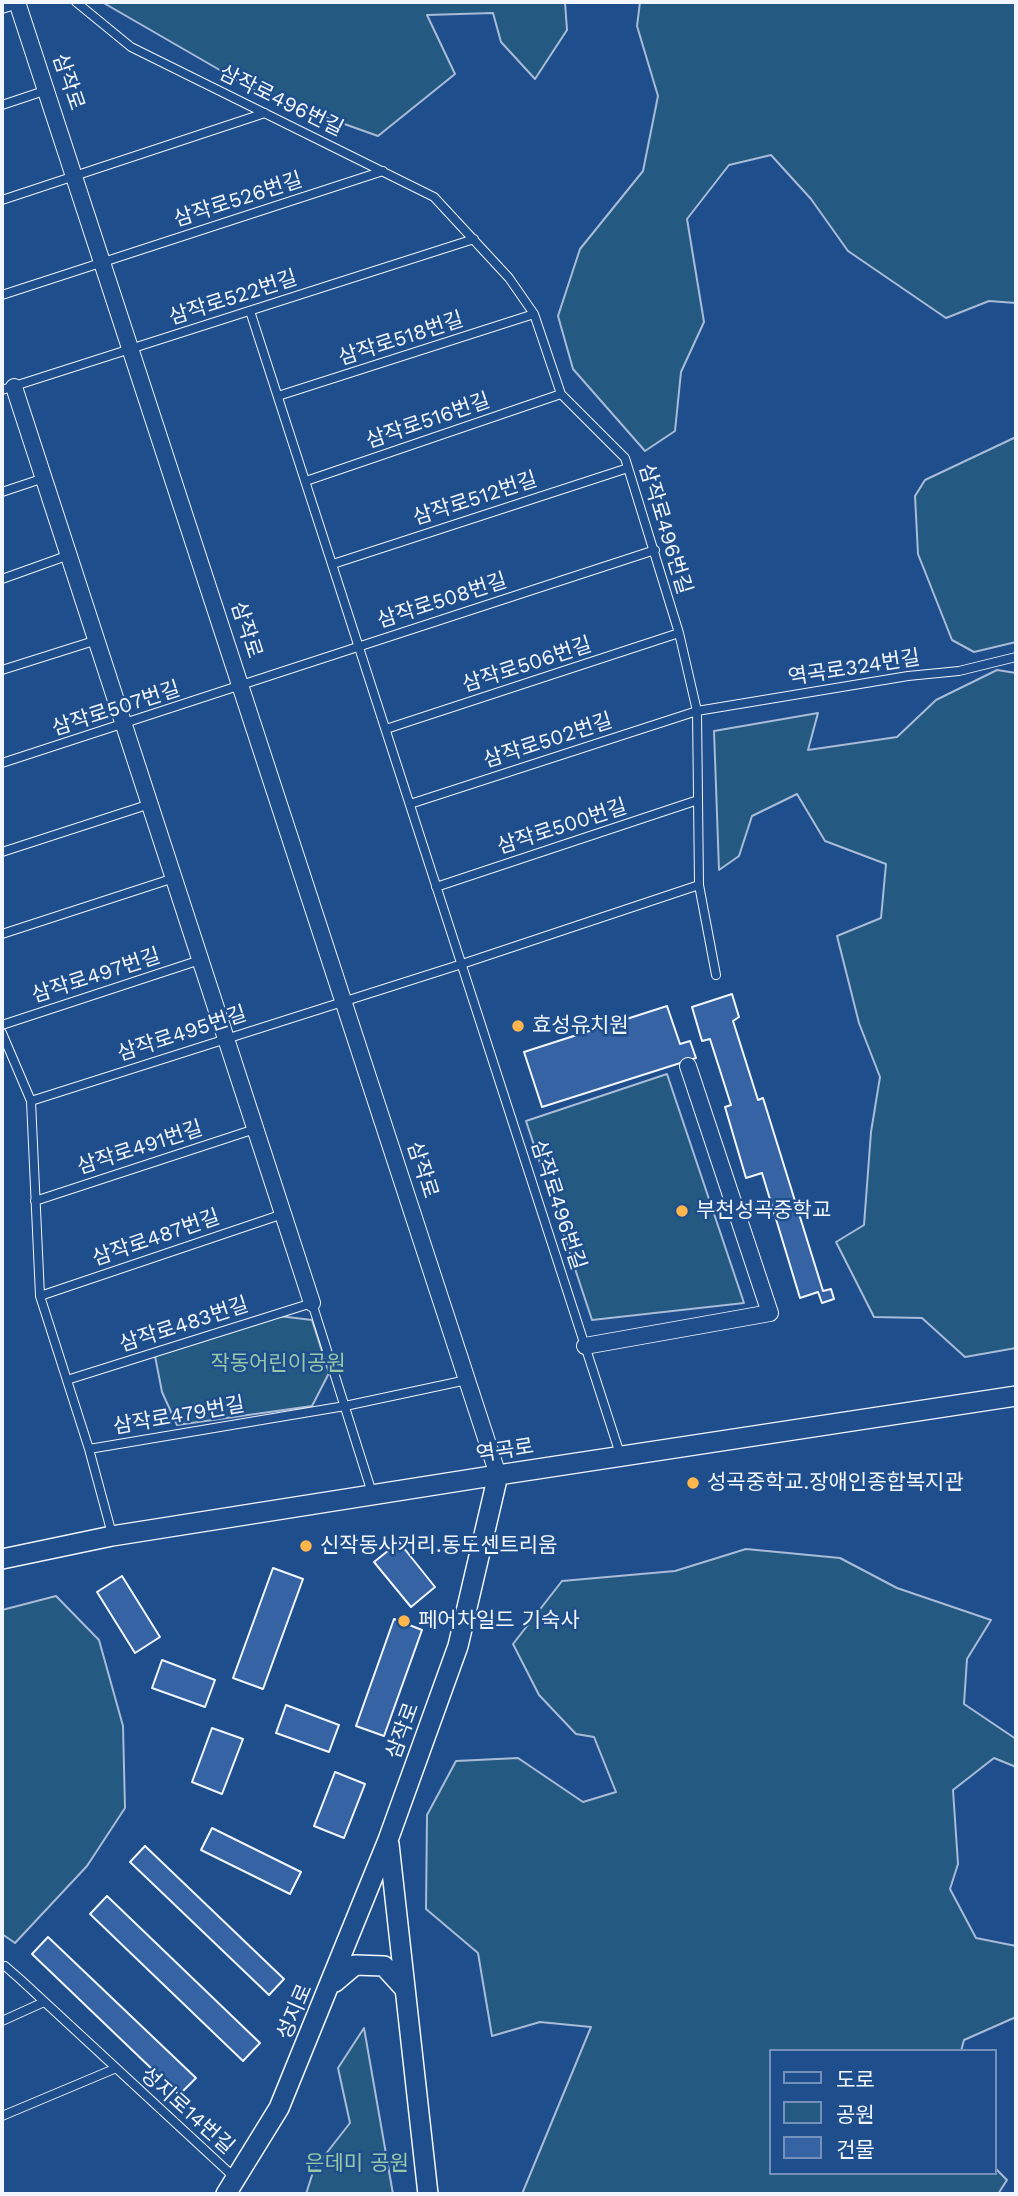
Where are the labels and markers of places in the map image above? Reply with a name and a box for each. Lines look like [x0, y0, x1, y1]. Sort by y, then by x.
place label: 효성유치원 [532, 1013, 629, 1039]
marker: 효성유치원 [510, 1018, 526, 1034]
place label: 부천성곡중학교 [696, 1198, 831, 1224]
marker: 부천성곡중학교 [674, 1203, 690, 1219]
place label: 성곡중학교.장애인종합복지관 [707, 1470, 964, 1496]
marker: 성곡중학교.장애인종합복지관 [685, 1475, 701, 1491]
place label: 신작동사거리.동도센트리움 [320, 1533, 557, 1559]
marker: 신작동사거리.동도센트리움 [298, 1538, 314, 1554]
place label: 페어차일드 기숙사 [418, 1608, 580, 1634]
marker: 페어차일드 기숙사 [396, 1613, 412, 1629]

